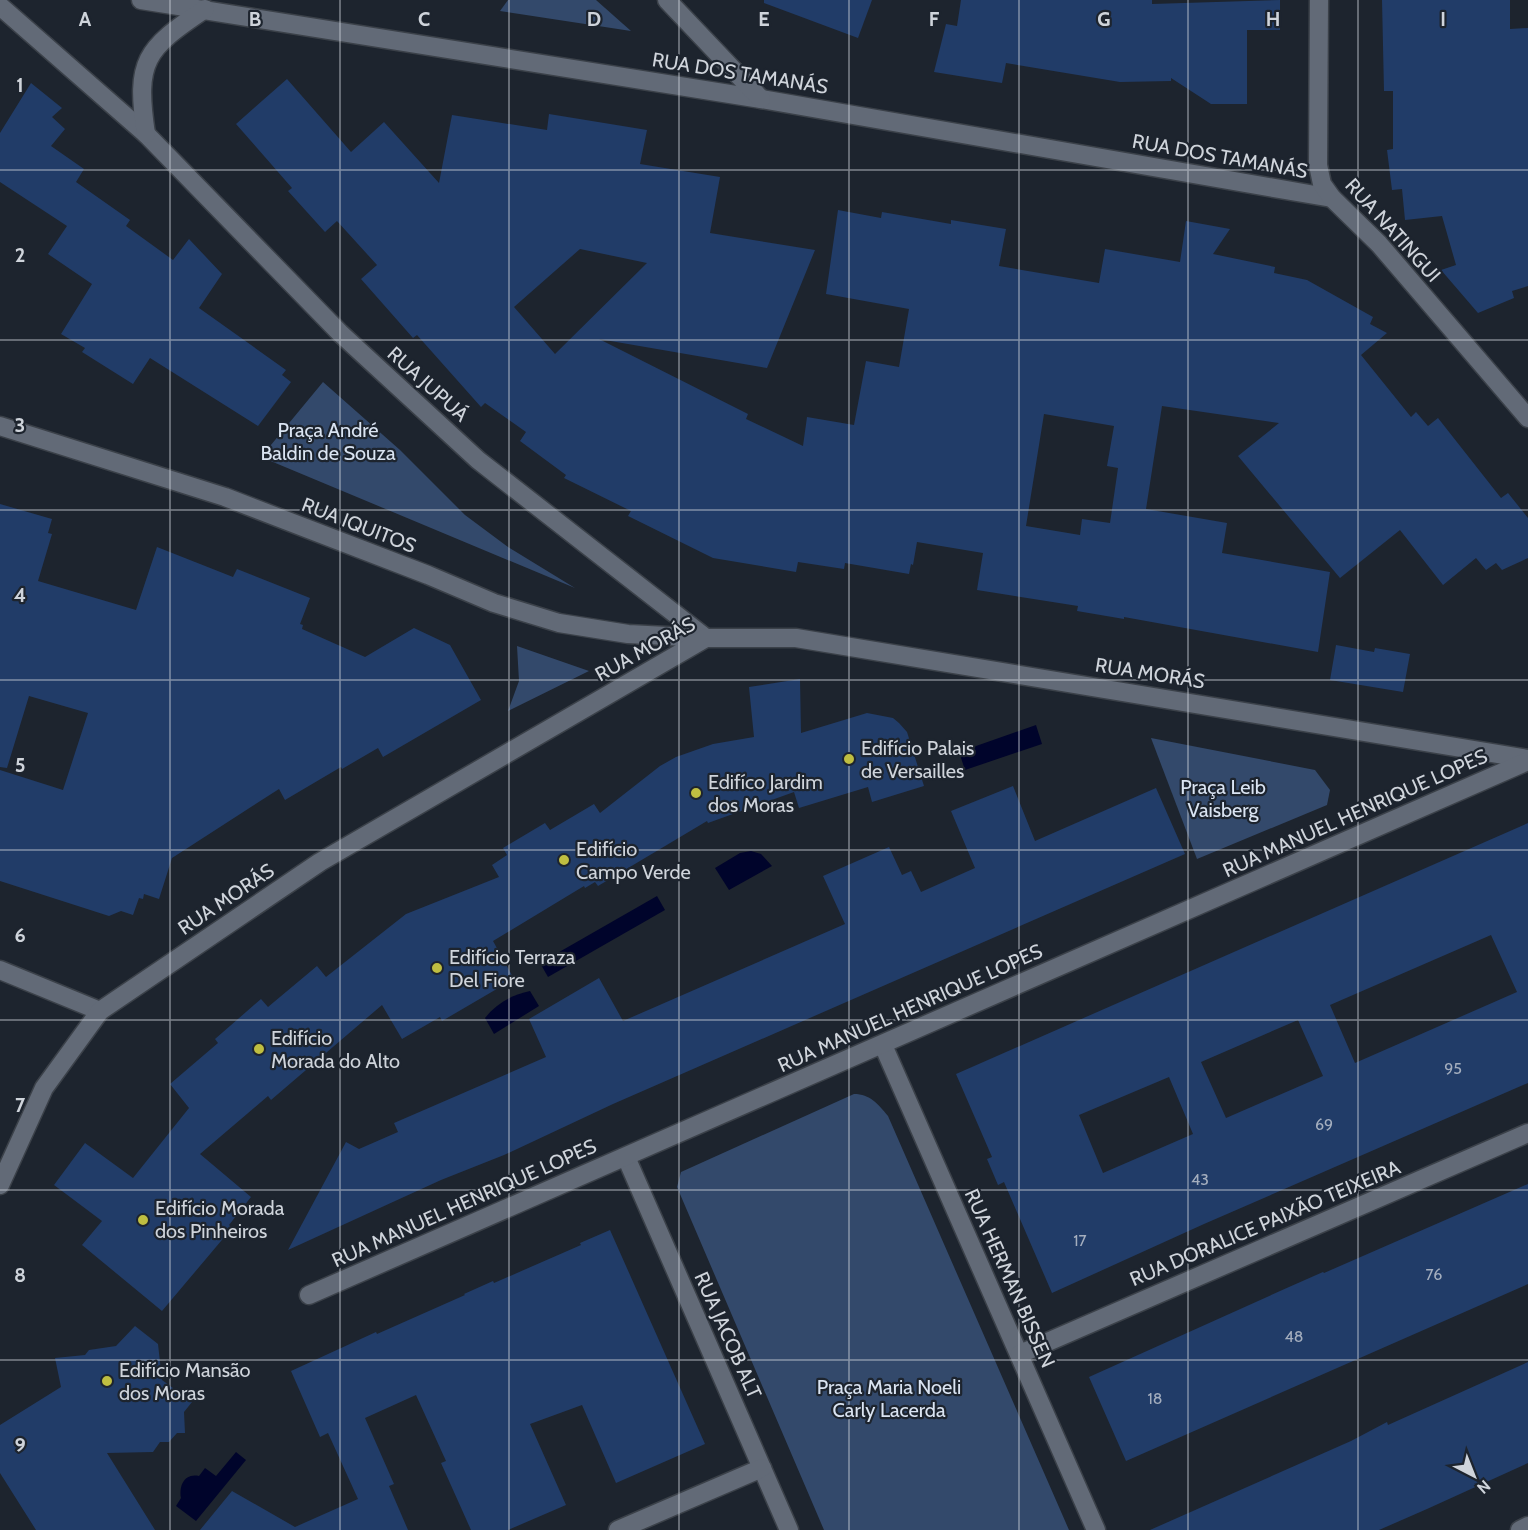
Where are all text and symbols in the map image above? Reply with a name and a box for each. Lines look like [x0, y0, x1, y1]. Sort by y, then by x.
text: A [79, 7, 92, 31]
text: B [249, 7, 261, 31]
text: C [418, 7, 430, 31]
text: D [587, 7, 601, 31]
text: E [758, 7, 770, 31]
text: F [929, 7, 940, 31]
text: G [1097, 7, 1111, 31]
text: H [1266, 7, 1280, 31]
text: I [1440, 7, 1446, 31]
street label: RUA DOS TAMANÁS [650, 47, 830, 99]
text: 1 [16, 73, 24, 97]
street label: RUA DOS TAMANÁS [1130, 129, 1310, 183]
street label: RUA NATINGUI [1340, 173, 1446, 287]
text: 2 [15, 243, 25, 267]
street label: RUA JUPUÁ [383, 341, 474, 427]
text: 3 [15, 413, 25, 437]
park label: Praça André Baldin de Souza [260, 418, 396, 465]
street label: RUA IQUITOS [299, 492, 420, 558]
text: 4 [14, 583, 26, 607]
street label: RUA MORÁS [591, 612, 699, 686]
street label: RUA MORÁS [1093, 652, 1207, 694]
place label: Edifício Palais de Versailles [861, 736, 974, 783]
street label: RUA MANUEL HENRIQUE LOPES [1219, 744, 1491, 882]
marker: Edifício Palais de Versailles [842, 752, 856, 766]
text: 5 [15, 753, 25, 777]
place label: Edifíco Jardim dos Moras [708, 770, 823, 817]
park label: Praça Leib Vaisberg [1180, 775, 1266, 822]
marker: Edifíco Jardim dos Moras [689, 786, 703, 800]
place label: Edifício Campo Verde [576, 837, 691, 884]
marker: Edifício Campo Verde [557, 853, 571, 867]
street label: RUA MORÁS [173, 858, 279, 940]
text: 6 [14, 923, 26, 947]
street label: RUA MANUEL HENRIQUE LOPES [774, 939, 1046, 1077]
place label: Edifício Terraza Del Fiore [449, 945, 576, 992]
marker: Edifício Terraza Del Fiore [430, 961, 444, 975]
place label: Edifício Morada do Alto [271, 1026, 400, 1073]
marker: Edifício Morada do Alto [252, 1042, 266, 1056]
house number: 95 [1444, 1059, 1462, 1078]
text: 7 [15, 1093, 26, 1117]
house number: 69 [1315, 1115, 1333, 1134]
street label: RUA MANUEL HENRIQUE LOPES [328, 1134, 600, 1272]
street label: RUA DORALICE PAIXÃO TEIXEIRA [1126, 1155, 1405, 1291]
house number: 43 [1191, 1170, 1209, 1189]
street label: RUA HERMAN BISSEN [960, 1185, 1060, 1371]
place label: Edifício Morada dos Pinheiros [155, 1196, 285, 1243]
marker: Edifício Morada dos Pinheiros [136, 1213, 150, 1227]
house number: 17 [1073, 1231, 1087, 1250]
text: 8 [14, 1263, 26, 1287]
house number: 76 [1426, 1265, 1442, 1284]
street label: RUA JACOB ALT [689, 1268, 767, 1402]
house number: 48 [1285, 1327, 1303, 1346]
place label: Edifício Mansão dos Moras [119, 1358, 251, 1405]
marker: Edifício Mansão dos Moras [100, 1374, 114, 1388]
park label: Praça Maria Noeli Carly Lacerda [817, 1375, 961, 1422]
house number: 18 [1148, 1389, 1162, 1408]
text: 9 [14, 1433, 26, 1457]
north arrow [1444, 1446, 1504, 1506]
text: N [1473, 1476, 1494, 1498]

